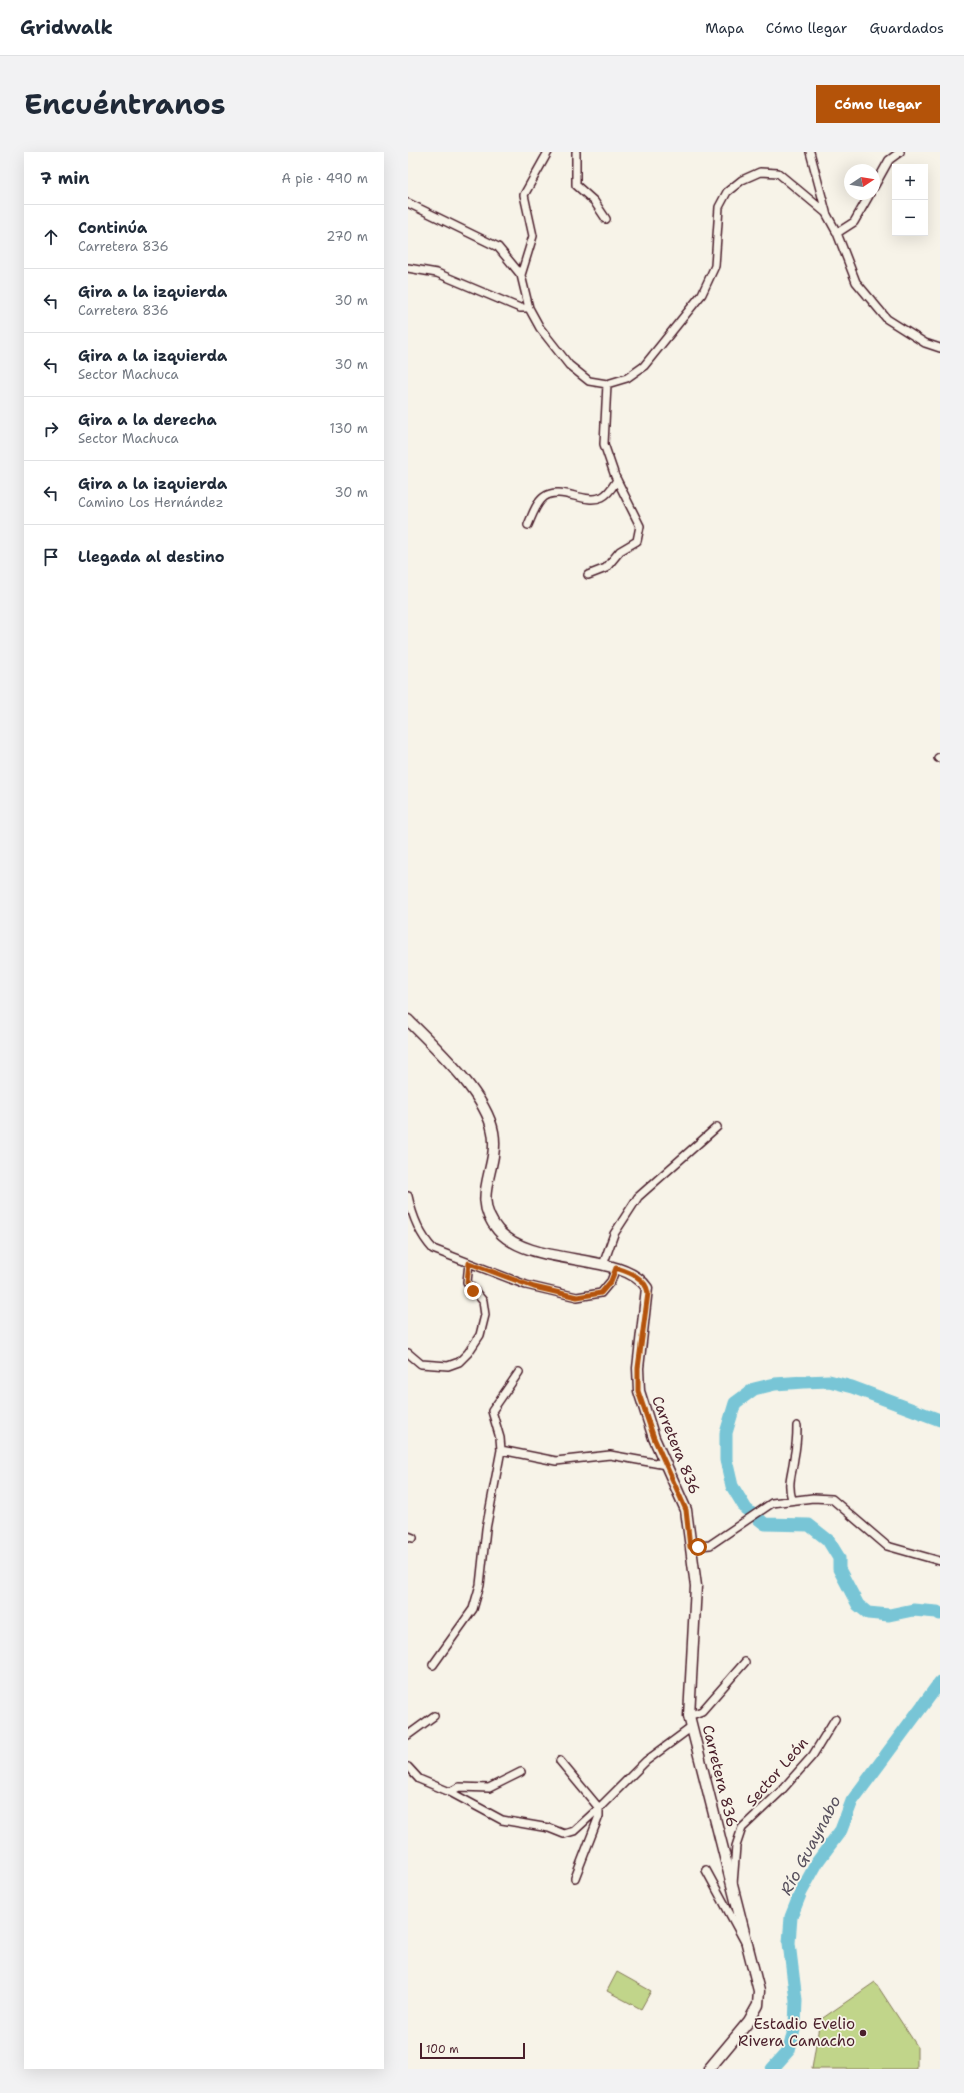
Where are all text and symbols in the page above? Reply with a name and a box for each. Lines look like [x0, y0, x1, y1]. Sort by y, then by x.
text: Gridwalk [20, 15, 113, 40]
text: Mapa [705, 19, 744, 37]
text: Cómo llegar [766, 19, 847, 37]
text: Guardados [869, 19, 944, 37]
text: Encuéntranos [24, 85, 226, 123]
button: Cómo llegar [816, 85, 940, 123]
north arrow [844, 164, 880, 200]
map controls [892, 164, 928, 236]
button: + [892, 164, 928, 200]
text: 7 min [40, 167, 90, 189]
text: A pie · 490 m [281, 170, 368, 187]
button: − [892, 200, 928, 236]
text: Continúa [78, 218, 147, 238]
icon: ahead [40, 226, 62, 248]
text: 270 m [326, 228, 368, 245]
text: Carretera 836 [78, 238, 169, 255]
text: Gira a la izquierda [78, 282, 227, 302]
icon: left [40, 290, 62, 312]
text: 30 m [334, 292, 368, 309]
text: Carretera 836 [78, 302, 169, 319]
text: Gira a la izquierda [78, 346, 227, 366]
icon: left [40, 354, 62, 376]
text: 30 m [334, 356, 368, 373]
text: Sector Machuca [78, 366, 179, 383]
text: Gira a la derecha [78, 410, 217, 430]
icon: right [40, 418, 62, 440]
text: 130 m [330, 420, 368, 437]
text: Sector Machuca [78, 430, 179, 447]
text: Gira a la izquierda [78, 474, 227, 494]
icon: left [40, 482, 62, 504]
text: 30 m [334, 484, 368, 501]
text: Camino Los Hernández [78, 494, 223, 511]
icon: arrive [40, 546, 62, 568]
text: Llegada al destino [78, 547, 225, 567]
route end [464, 1282, 482, 1300]
street label: Carretera 836 [647, 1393, 705, 1497]
route start [689, 1538, 707, 1556]
street label: Carretera 836 [698, 1723, 742, 1829]
street label: Sector León [741, 1733, 813, 1811]
water label: Río Guaynabo [775, 1792, 846, 1899]
place label: Estadio Evelio Rivera Camacho [738, 2014, 855, 2051]
marker: Estadio Evelio Rivera Camacho [858, 2028, 868, 2038]
scale bar [420, 2041, 525, 2060]
text: 100 m [426, 2042, 459, 2057]

